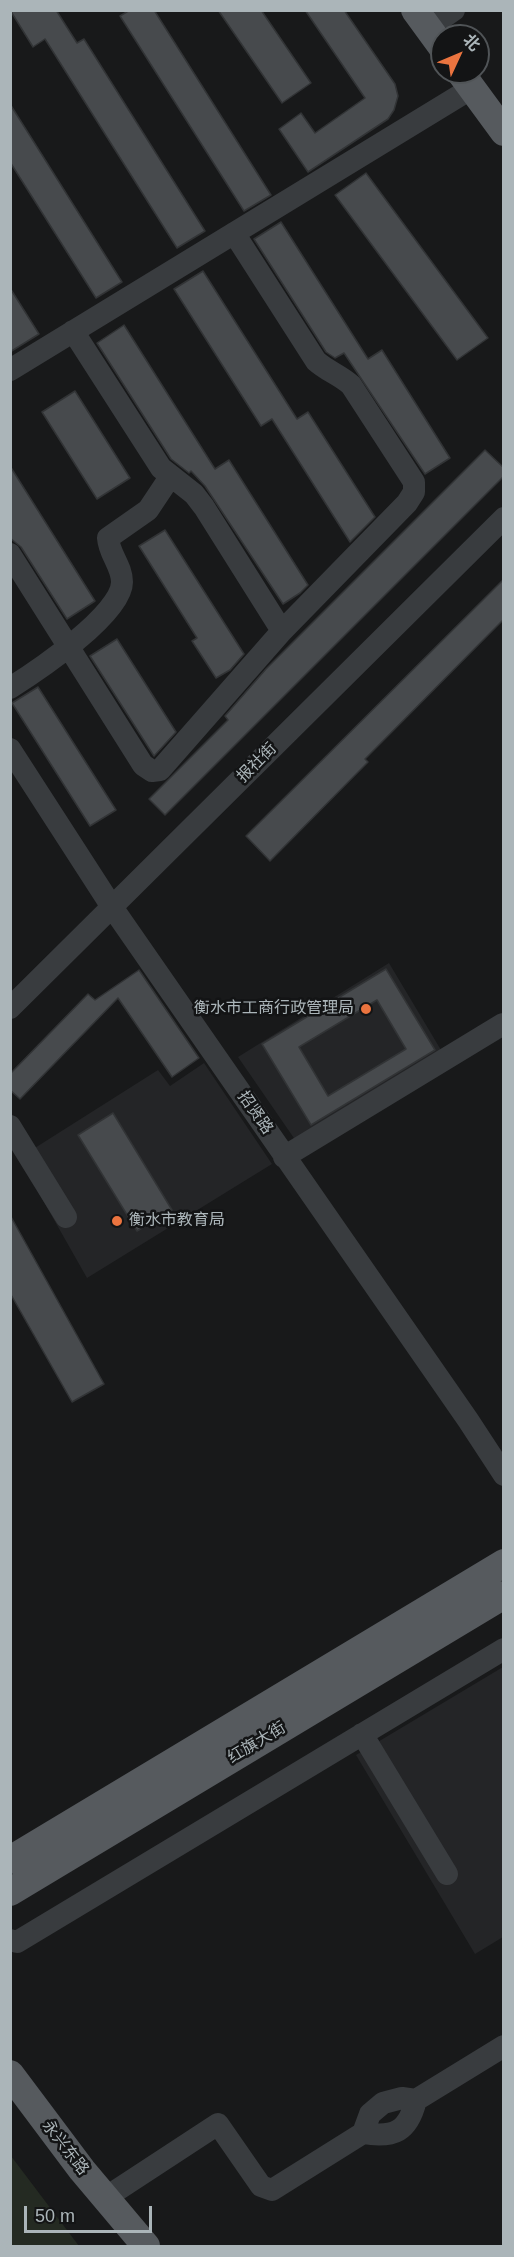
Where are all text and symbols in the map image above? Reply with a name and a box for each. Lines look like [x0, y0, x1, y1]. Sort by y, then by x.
north arrow [430, 24, 490, 84]
text: 北 [460, 31, 484, 54]
street label: 报社街 [233, 739, 281, 787]
place label: 衡水市工商行政管理局 [194, 999, 354, 1019]
marker: 衡水市工商行政管理局 [359, 1002, 373, 1016]
street label: 招贤路 [233, 1088, 277, 1138]
place label: 衡水市教育局 [129, 1211, 225, 1231]
marker: 衡水市教育局 [110, 1214, 124, 1228]
street label: 红旗大街 [225, 1718, 289, 1768]
street label: 永兴东路 [38, 2117, 92, 2179]
scale bar [27, 2194, 154, 2232]
text: 50 m [35, 2206, 75, 2226]

